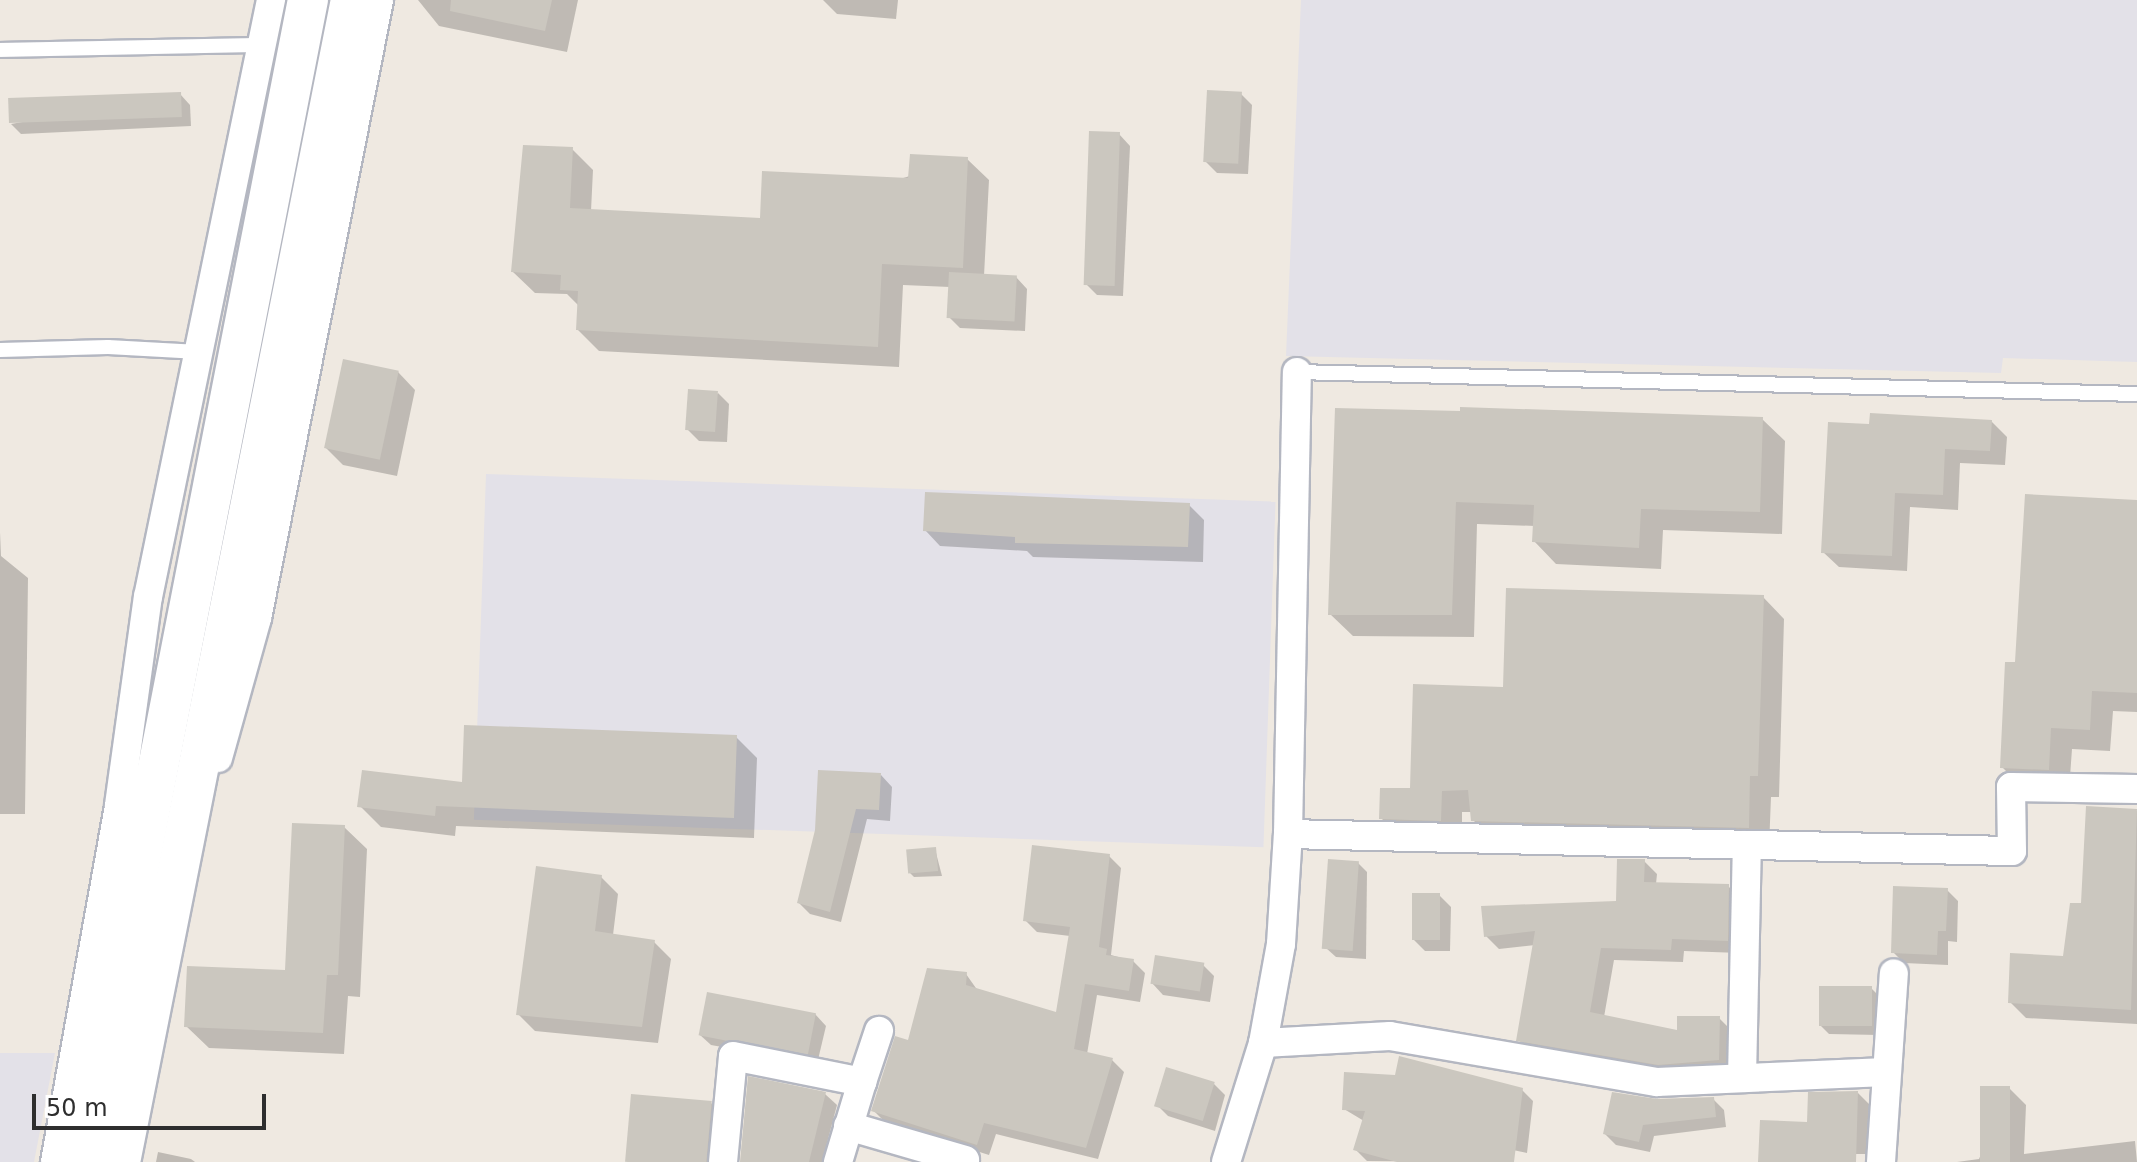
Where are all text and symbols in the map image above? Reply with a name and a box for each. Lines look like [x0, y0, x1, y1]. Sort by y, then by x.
scale bar [36, 1078, 270, 1128]
text: 50 m [46, 1094, 108, 1122]

